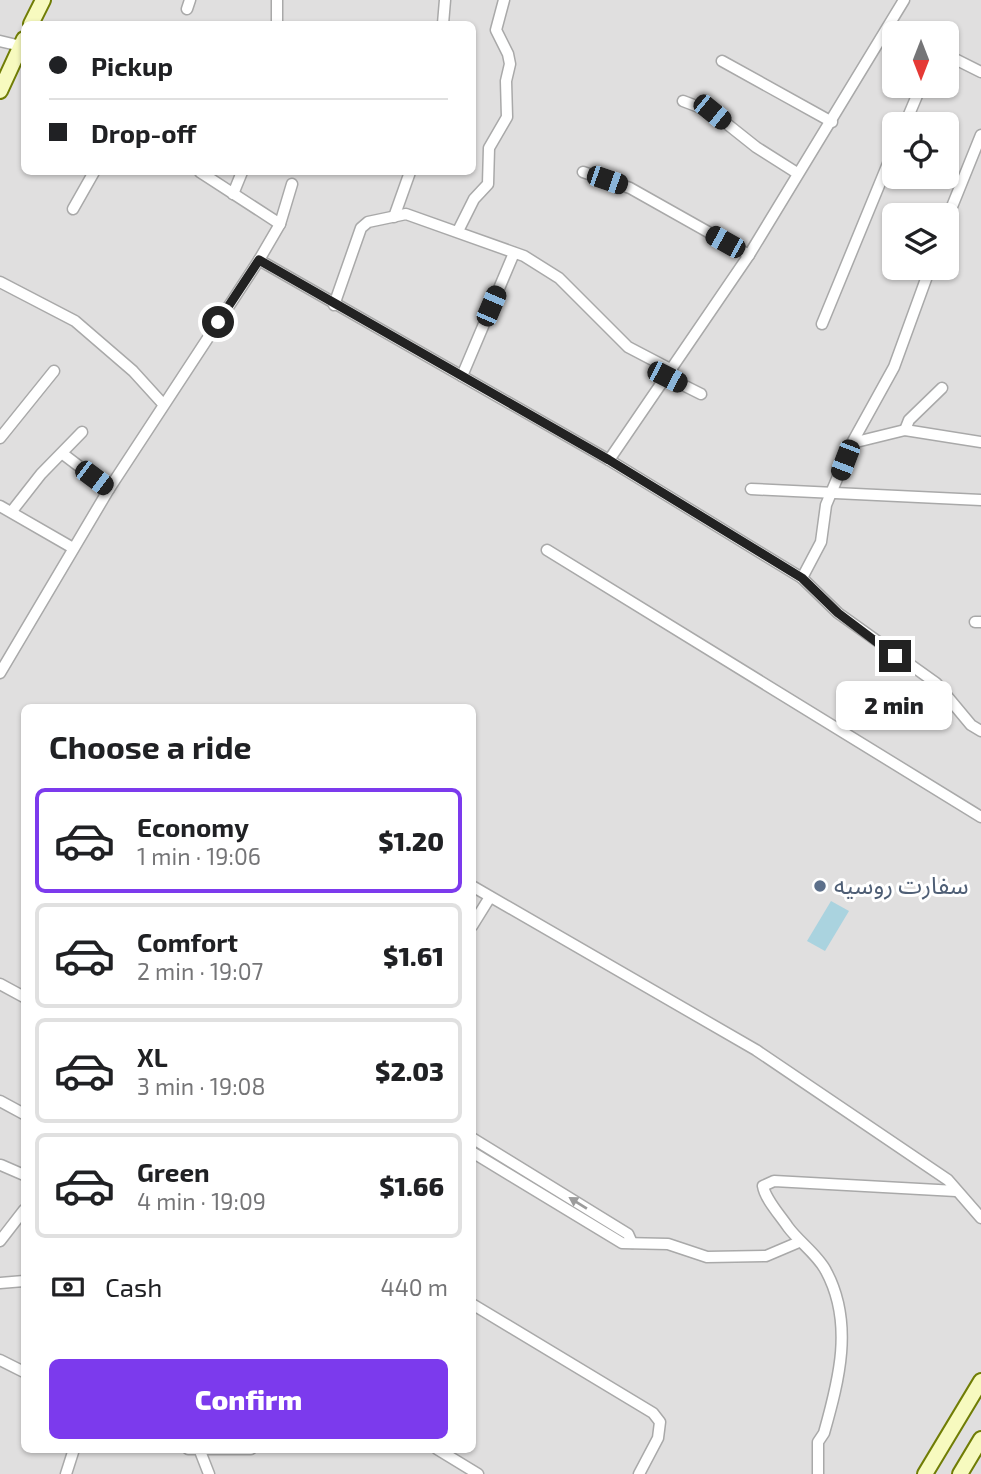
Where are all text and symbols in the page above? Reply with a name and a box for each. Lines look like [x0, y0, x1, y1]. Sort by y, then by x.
north arrow [882, 21, 959, 98]
map controls [882, 21, 959, 280]
text: Pickup [91, 50, 173, 81]
car [690, 91, 735, 133]
button: locate [882, 112, 959, 189]
text: Drop-off [91, 117, 196, 148]
car [584, 163, 631, 197]
button: layers [882, 203, 959, 280]
car [702, 223, 749, 261]
car [474, 283, 509, 329]
route start [202, 306, 234, 338]
car [644, 358, 691, 396]
car [828, 437, 863, 483]
car [71, 457, 118, 499]
route end [879, 640, 911, 672]
callout: 2 min [837, 680, 953, 730]
text: 2 min [864, 691, 924, 719]
text: Choose a ride [49, 727, 252, 765]
icon: car [53, 809, 116, 872]
text: Economy [137, 811, 249, 842]
text: $1.20 [378, 825, 444, 856]
text: 1 min · 19:06 [137, 842, 261, 870]
place label: سفارت روسیه [834, 870, 969, 900]
marker: سفارت روسیه [812, 878, 828, 894]
icon: car [53, 924, 116, 987]
text: Comfort [137, 926, 238, 957]
text: $1.61 [383, 940, 444, 971]
text: 2 min · 19:07 [137, 957, 263, 985]
icon: car [53, 1039, 116, 1102]
text: XL [137, 1041, 168, 1072]
text: $2.03 [375, 1055, 444, 1086]
text: 3 min · 19:08 [137, 1072, 265, 1100]
icon: car [53, 1154, 116, 1217]
text: Green [137, 1156, 210, 1187]
text: $1.66 [379, 1170, 444, 1201]
text: 4 min · 19:09 [137, 1187, 266, 1215]
one-way arrow [569, 1197, 588, 1209]
icon: cash [49, 1268, 87, 1306]
text: Cash [105, 1271, 162, 1302]
text: 440 m [381, 1273, 448, 1301]
button: Confirm [49, 1359, 448, 1439]

